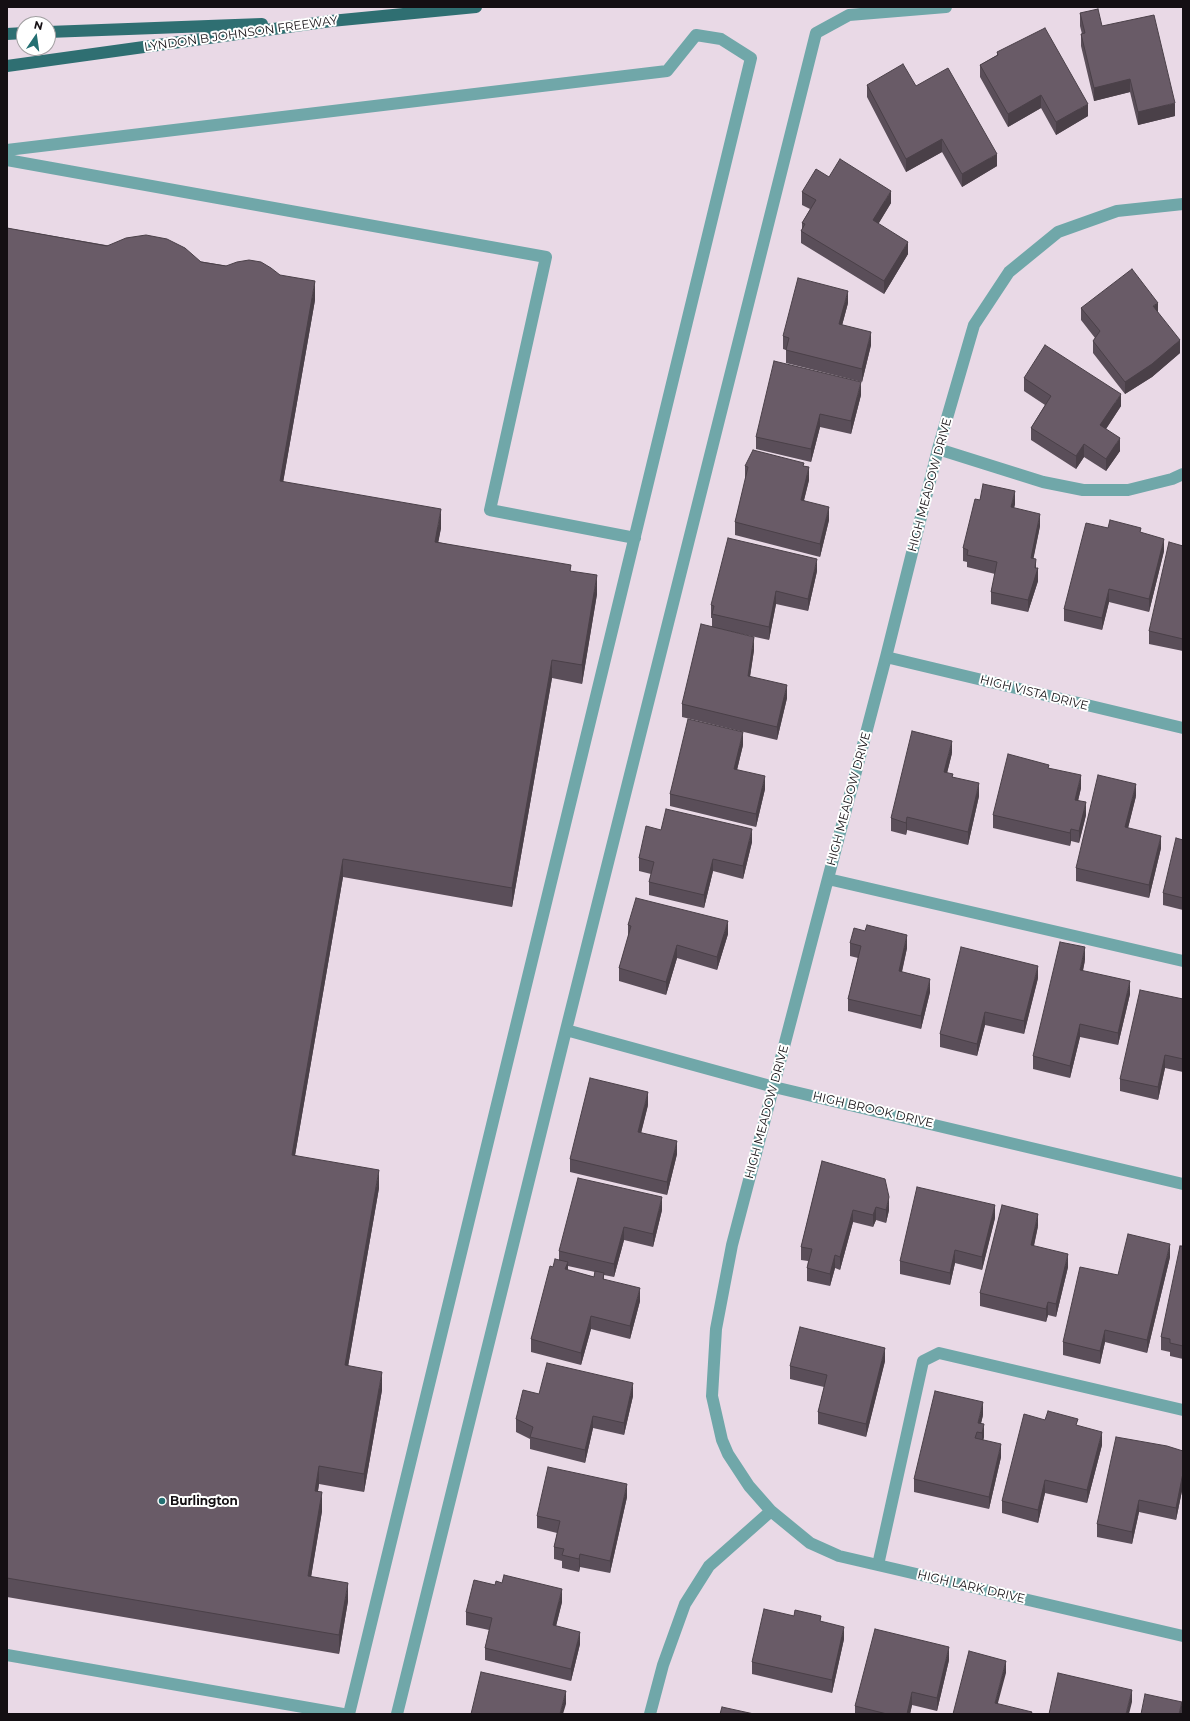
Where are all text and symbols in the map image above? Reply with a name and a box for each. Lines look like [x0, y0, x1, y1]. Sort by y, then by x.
street label: LYNDON B JOHNSON FREEWAY [143, 13, 339, 55]
north arrow [16, 16, 56, 56]
text: N [33, 17, 44, 33]
street label: HIGH MEADOW DRIVE [905, 416, 955, 554]
street label: HIGH VISTA DRIVE [978, 673, 1090, 713]
street label: HIGH MEADOW DRIVE [824, 730, 874, 868]
street label: HIGH MEADOW DRIVE [742, 1043, 792, 1181]
street label: HIGH BROOK DRIVE [811, 1089, 935, 1131]
place label: Burlington [170, 1494, 238, 1508]
marker: Burlington [157, 1496, 167, 1506]
street label: HIGH LARK DRIVE [916, 1568, 1026, 1606]

